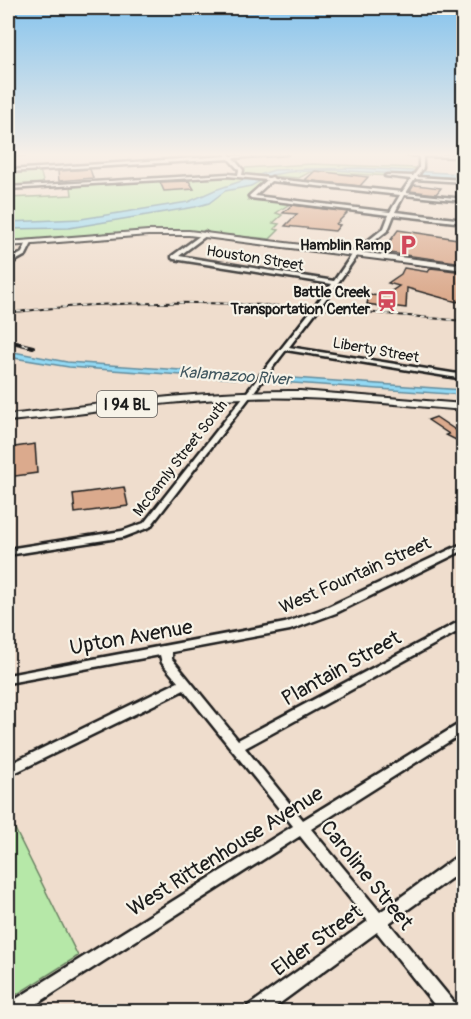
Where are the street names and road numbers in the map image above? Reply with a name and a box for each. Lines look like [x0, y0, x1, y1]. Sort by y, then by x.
street label: Houston Street [205, 241, 306, 276]
street label: Liberty Street [331, 334, 422, 368]
road number: I 94 BL [97, 391, 157, 417]
street label: McCamly Street South [129, 396, 232, 520]
street label: West Fountain Street [276, 531, 435, 619]
street label: Upton Avenue [68, 613, 195, 662]
street label: Plantain Street [277, 624, 406, 712]
street label: West Rittenhouse Avenue [122, 780, 329, 923]
street label: Caroline Street [314, 815, 419, 936]
street label: Elder Street [267, 898, 368, 982]

